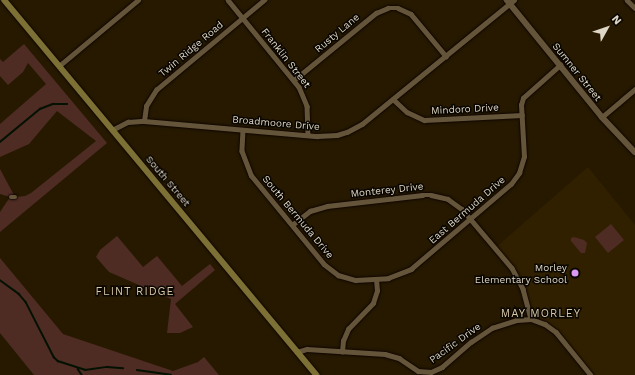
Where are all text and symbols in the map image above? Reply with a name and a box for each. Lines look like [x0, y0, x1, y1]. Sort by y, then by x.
north arrow [587, 8, 627, 48]
street label: Rusty Lane [312, 11, 362, 55]
text: N [609, 13, 624, 27]
street label: Twin Ridge Road [156, 19, 226, 79]
street label: Franklin Street [259, 26, 313, 90]
street label: Sumner Street [550, 40, 604, 104]
street label: Mindoro Drive [431, 101, 499, 117]
street label: Broadmoore Drive [232, 113, 320, 133]
street label: South Street [143, 153, 193, 209]
street label: South Bermuda Drive [260, 173, 336, 261]
street label: East Bermuda Drive [426, 174, 508, 246]
street label: Monterey Drive [350, 180, 424, 200]
place label: Morley Elementary School [475, 261, 567, 284]
marker: Morley Elementary School [570, 268, 580, 278]
district label: FLINT RIDGE [95, 285, 175, 299]
district label: MAY MORLEY [501, 307, 581, 321]
street label: Pacific Drive [427, 320, 483, 366]

